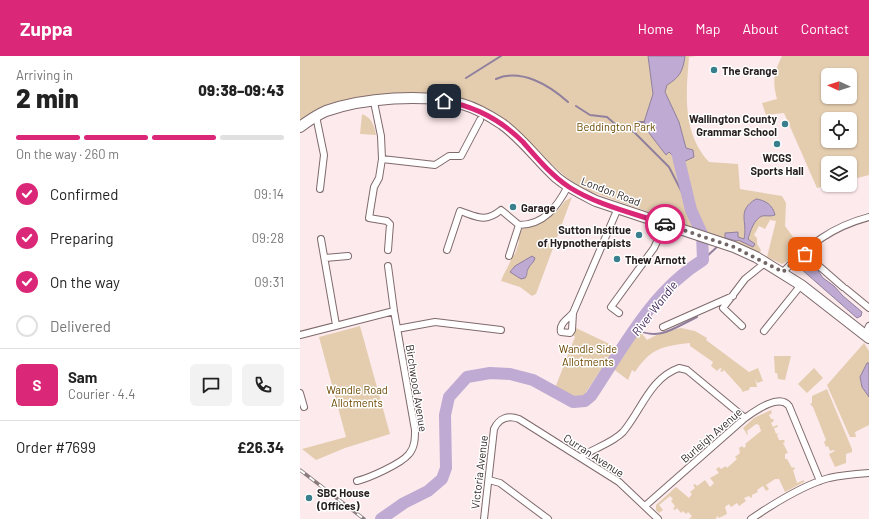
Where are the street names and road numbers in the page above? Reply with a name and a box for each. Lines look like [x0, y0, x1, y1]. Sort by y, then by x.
street label: London Road [579, 174, 643, 208]
street label: Birchwood Avenue [404, 343, 430, 433]
street label: Burleigh Avenue [678, 405, 744, 465]
street label: Curran Avenue [561, 431, 627, 479]
street label: Victoria Avenue [468, 434, 490, 510]

